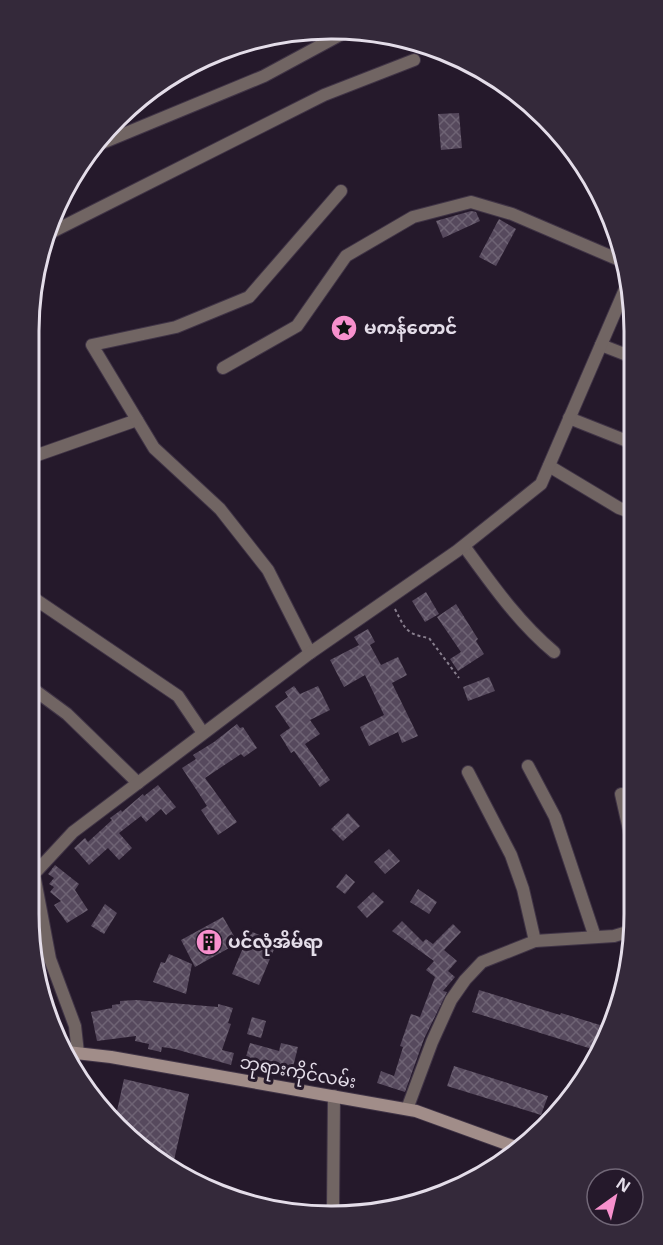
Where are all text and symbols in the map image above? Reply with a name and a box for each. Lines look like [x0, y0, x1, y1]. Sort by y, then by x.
place icon: မကန်တောင် [329, 313, 359, 343]
place label: မကန်တောင် [364, 315, 457, 342]
building icon: ပင်လုံအိမ်ရာ [194, 927, 224, 957]
place label: ပင်လုံအိမ်ရာ [228, 929, 323, 956]
street label: ဘုရားကိုင်လမ်း [237, 1048, 358, 1097]
north arrow [585, 1167, 645, 1227]
text: N [612, 1172, 635, 1197]

